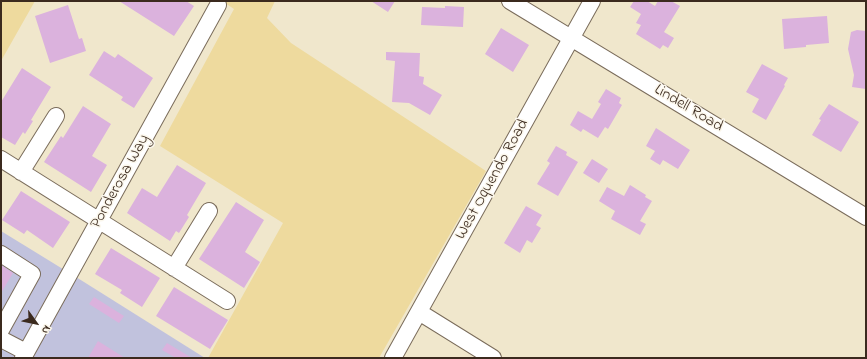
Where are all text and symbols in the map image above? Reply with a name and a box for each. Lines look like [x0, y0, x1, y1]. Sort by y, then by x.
street label: Lindell Road [650, 81, 726, 137]
street label: West Oquendo Road [452, 117, 534, 243]
street label: Ponderosa Way [87, 132, 155, 232]
north arrow [16, 303, 56, 343]
text: N [37, 322, 55, 337]

